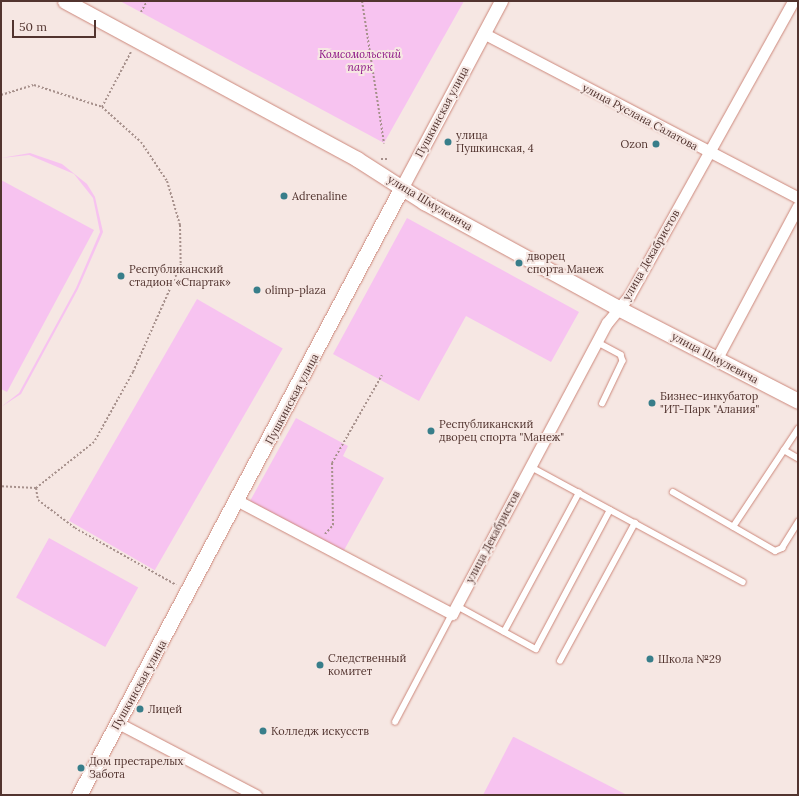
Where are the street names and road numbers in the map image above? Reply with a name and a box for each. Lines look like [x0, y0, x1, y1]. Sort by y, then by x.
street label: Пушкинская улица [413, 64, 471, 160]
street label: улица Руслана Салатова [580, 81, 700, 153]
street label: улица Шмулевича [385, 173, 475, 233]
street label: улица Декабристов [620, 207, 682, 303]
street label: улица Шмулевича [669, 330, 761, 386]
street label: Пушкинская улица [263, 351, 321, 447]
street label: улица Декабристов [463, 489, 523, 585]
street label: Пушкинская улица [109, 638, 169, 732]

